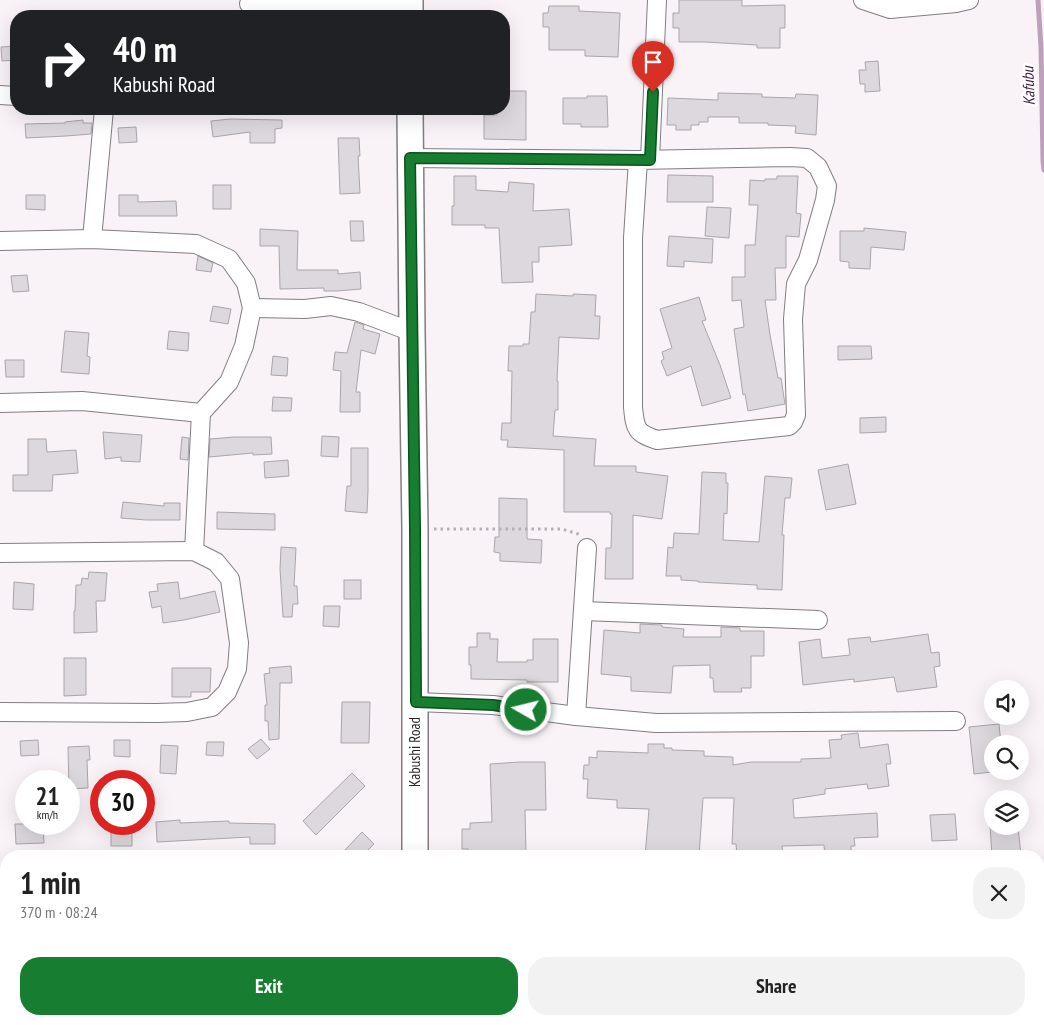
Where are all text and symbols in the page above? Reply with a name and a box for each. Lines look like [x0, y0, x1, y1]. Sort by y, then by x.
text: 40 m [113, 26, 177, 72]
icon: right [30, 30, 95, 95]
pin [632, 41, 674, 92]
icon: arrive [639, 48, 667, 76]
water label: Kafubu [1017, 65, 1039, 106]
text: Kabushi Road [113, 70, 215, 98]
map controls [984, 680, 1029, 835]
button: sound [984, 680, 1029, 725]
position arrow [499, 683, 551, 735]
street label: Kabushi Road [405, 717, 424, 787]
button: search [984, 735, 1029, 780]
speed limit sign: 30 [90, 770, 155, 835]
text: 21 [36, 780, 59, 812]
button: layers [984, 790, 1029, 835]
text: km/h [37, 807, 58, 822]
text: 1 min [20, 863, 81, 902]
button: close [973, 867, 1025, 919]
text: 370 m · 08:24 [20, 902, 98, 922]
button: Exit [20, 957, 518, 1015]
button: Share [528, 957, 1025, 1015]

